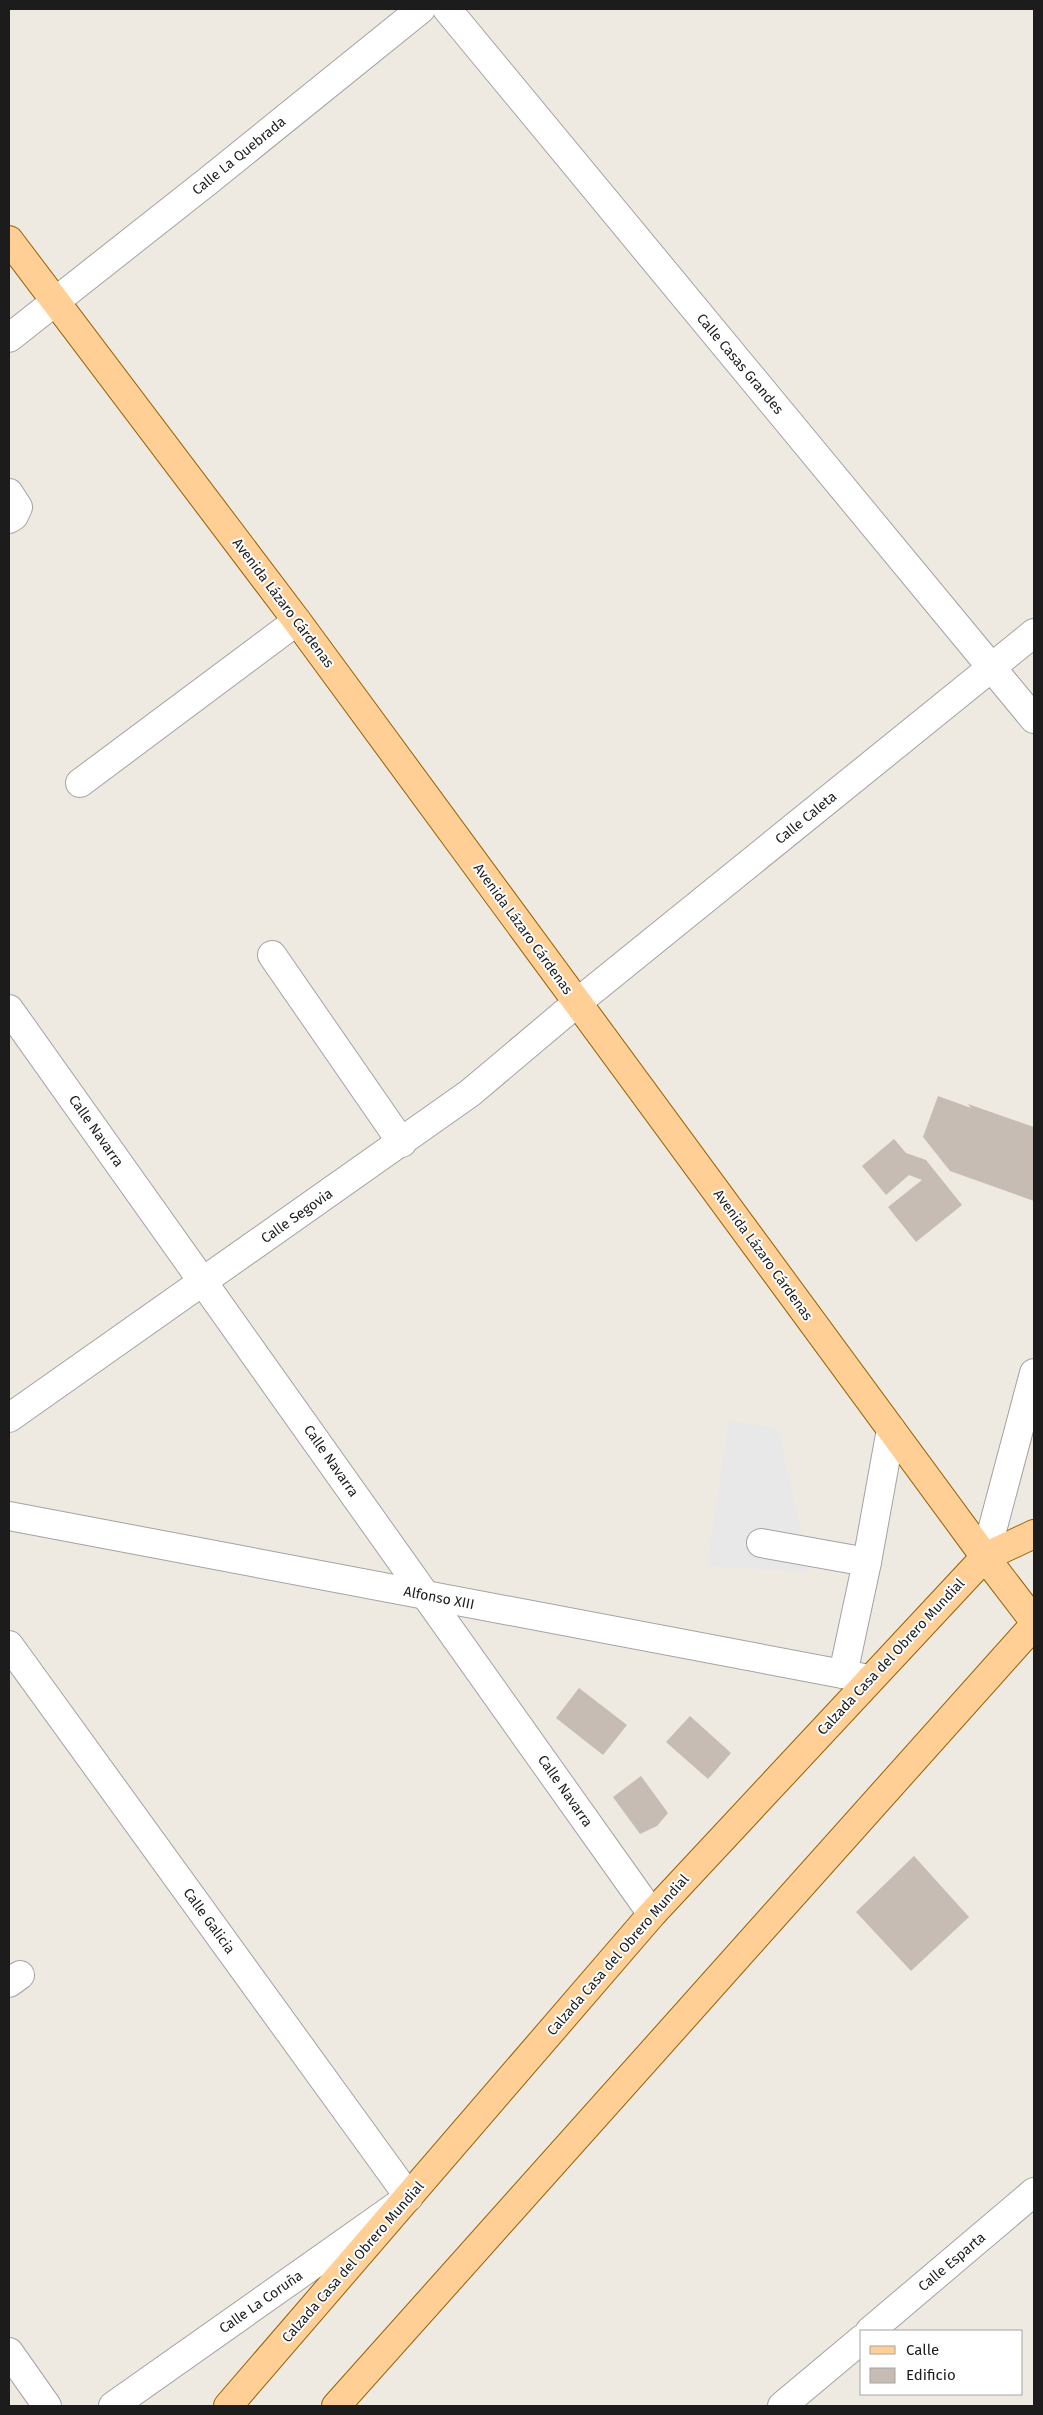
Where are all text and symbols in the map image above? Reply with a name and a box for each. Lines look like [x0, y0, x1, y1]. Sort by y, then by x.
street label: Calle La Quebrada [189, 113, 289, 199]
street label: Calle Casas Grandes [693, 310, 787, 418]
street label: Avenida Lázaro Cárdenas [229, 535, 338, 671]
street label: Calle Caleta [772, 788, 840, 848]
street label: Avenida Lázaro Cárdenas [470, 860, 576, 998]
street label: Calle Navarra [65, 1092, 127, 1170]
street label: Calle Segovia [258, 1185, 336, 1247]
street label: Avenida Lázaro Cárdenas [710, 1186, 816, 1324]
street label: Calle Navarra [300, 1422, 362, 1500]
street label: Calzada Casa del Obrero Mundial [814, 1575, 968, 1739]
street label: Alfonso XIII [402, 1583, 476, 1613]
street label: Calle Navarra [534, 1752, 596, 1830]
street label: Calzada Casa del Obrero Mundial [543, 1871, 693, 2039]
street label: Calle Galicia [179, 1885, 239, 1957]
street label: Calzada Casa del Obrero Mundial [278, 2178, 428, 2346]
street label: Calle Esparta [915, 2229, 989, 2295]
street label: Calle La Coruña [216, 2267, 306, 2337]
legend [860, 2330, 1023, 2395]
text: Calle [906, 2341, 939, 2359]
text: Edificio [906, 2366, 956, 2384]

